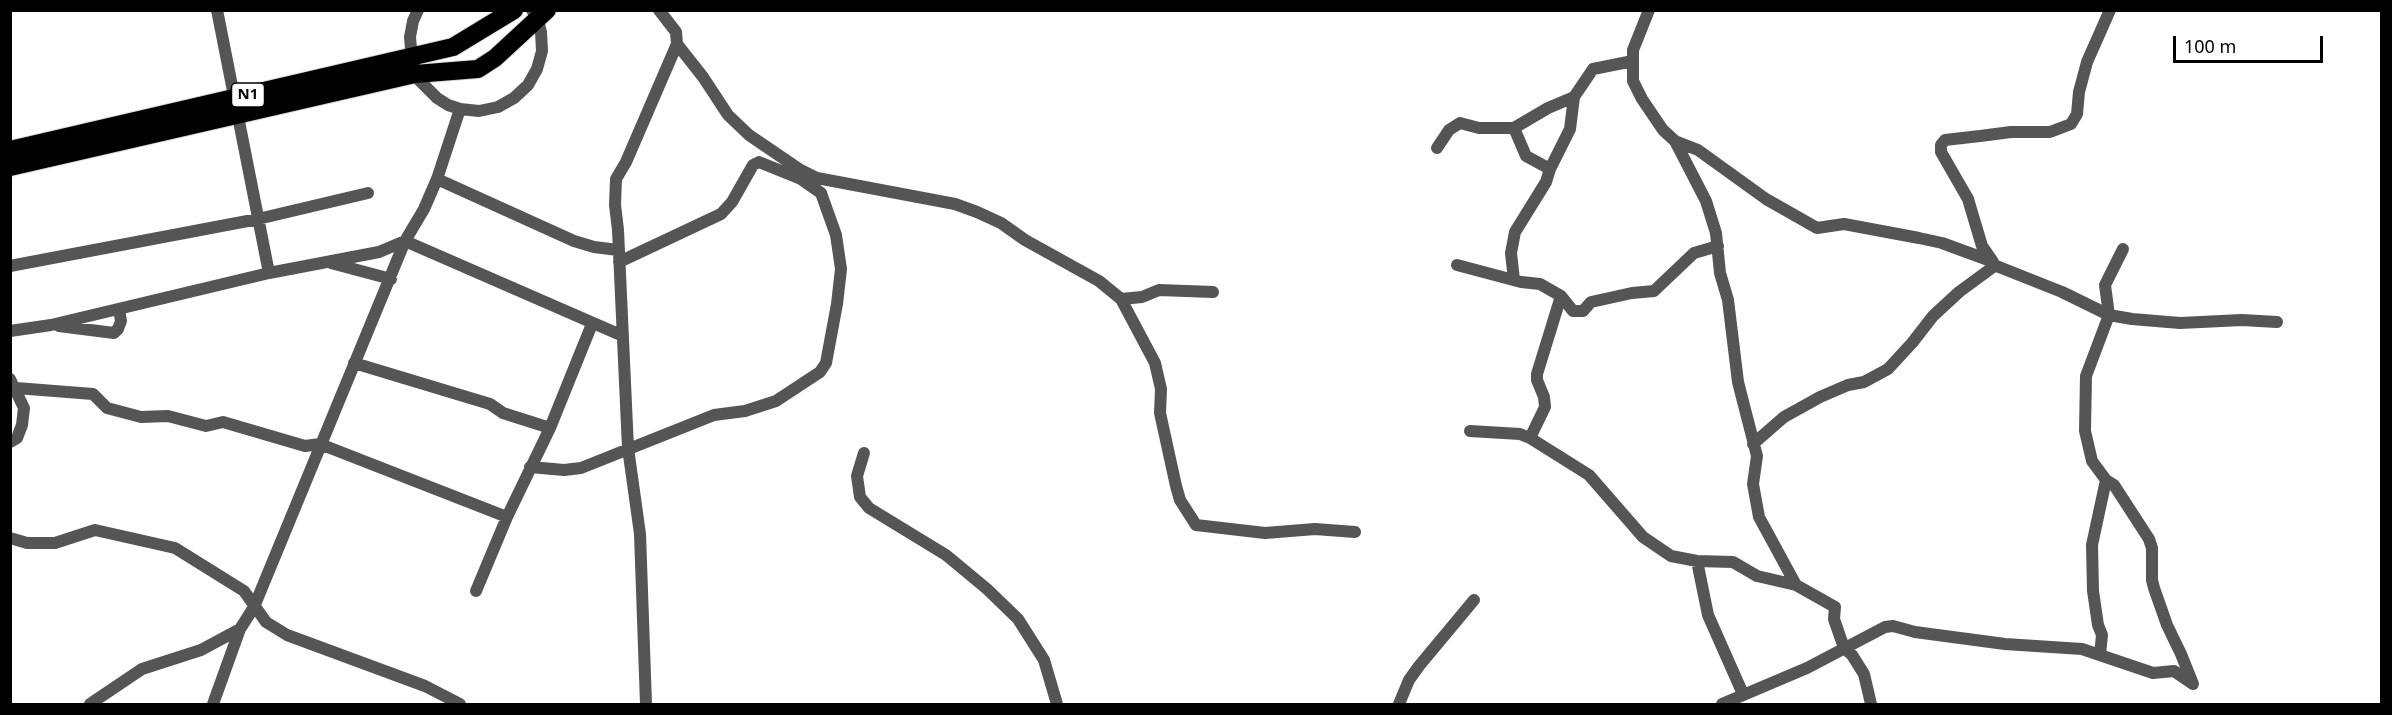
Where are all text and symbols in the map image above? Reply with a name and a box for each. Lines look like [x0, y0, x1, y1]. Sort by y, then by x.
scale bar [2176, 24, 2326, 62]
text: 100 m [2184, 34, 2236, 58]
road number: N1 [232, 83, 264, 107]

